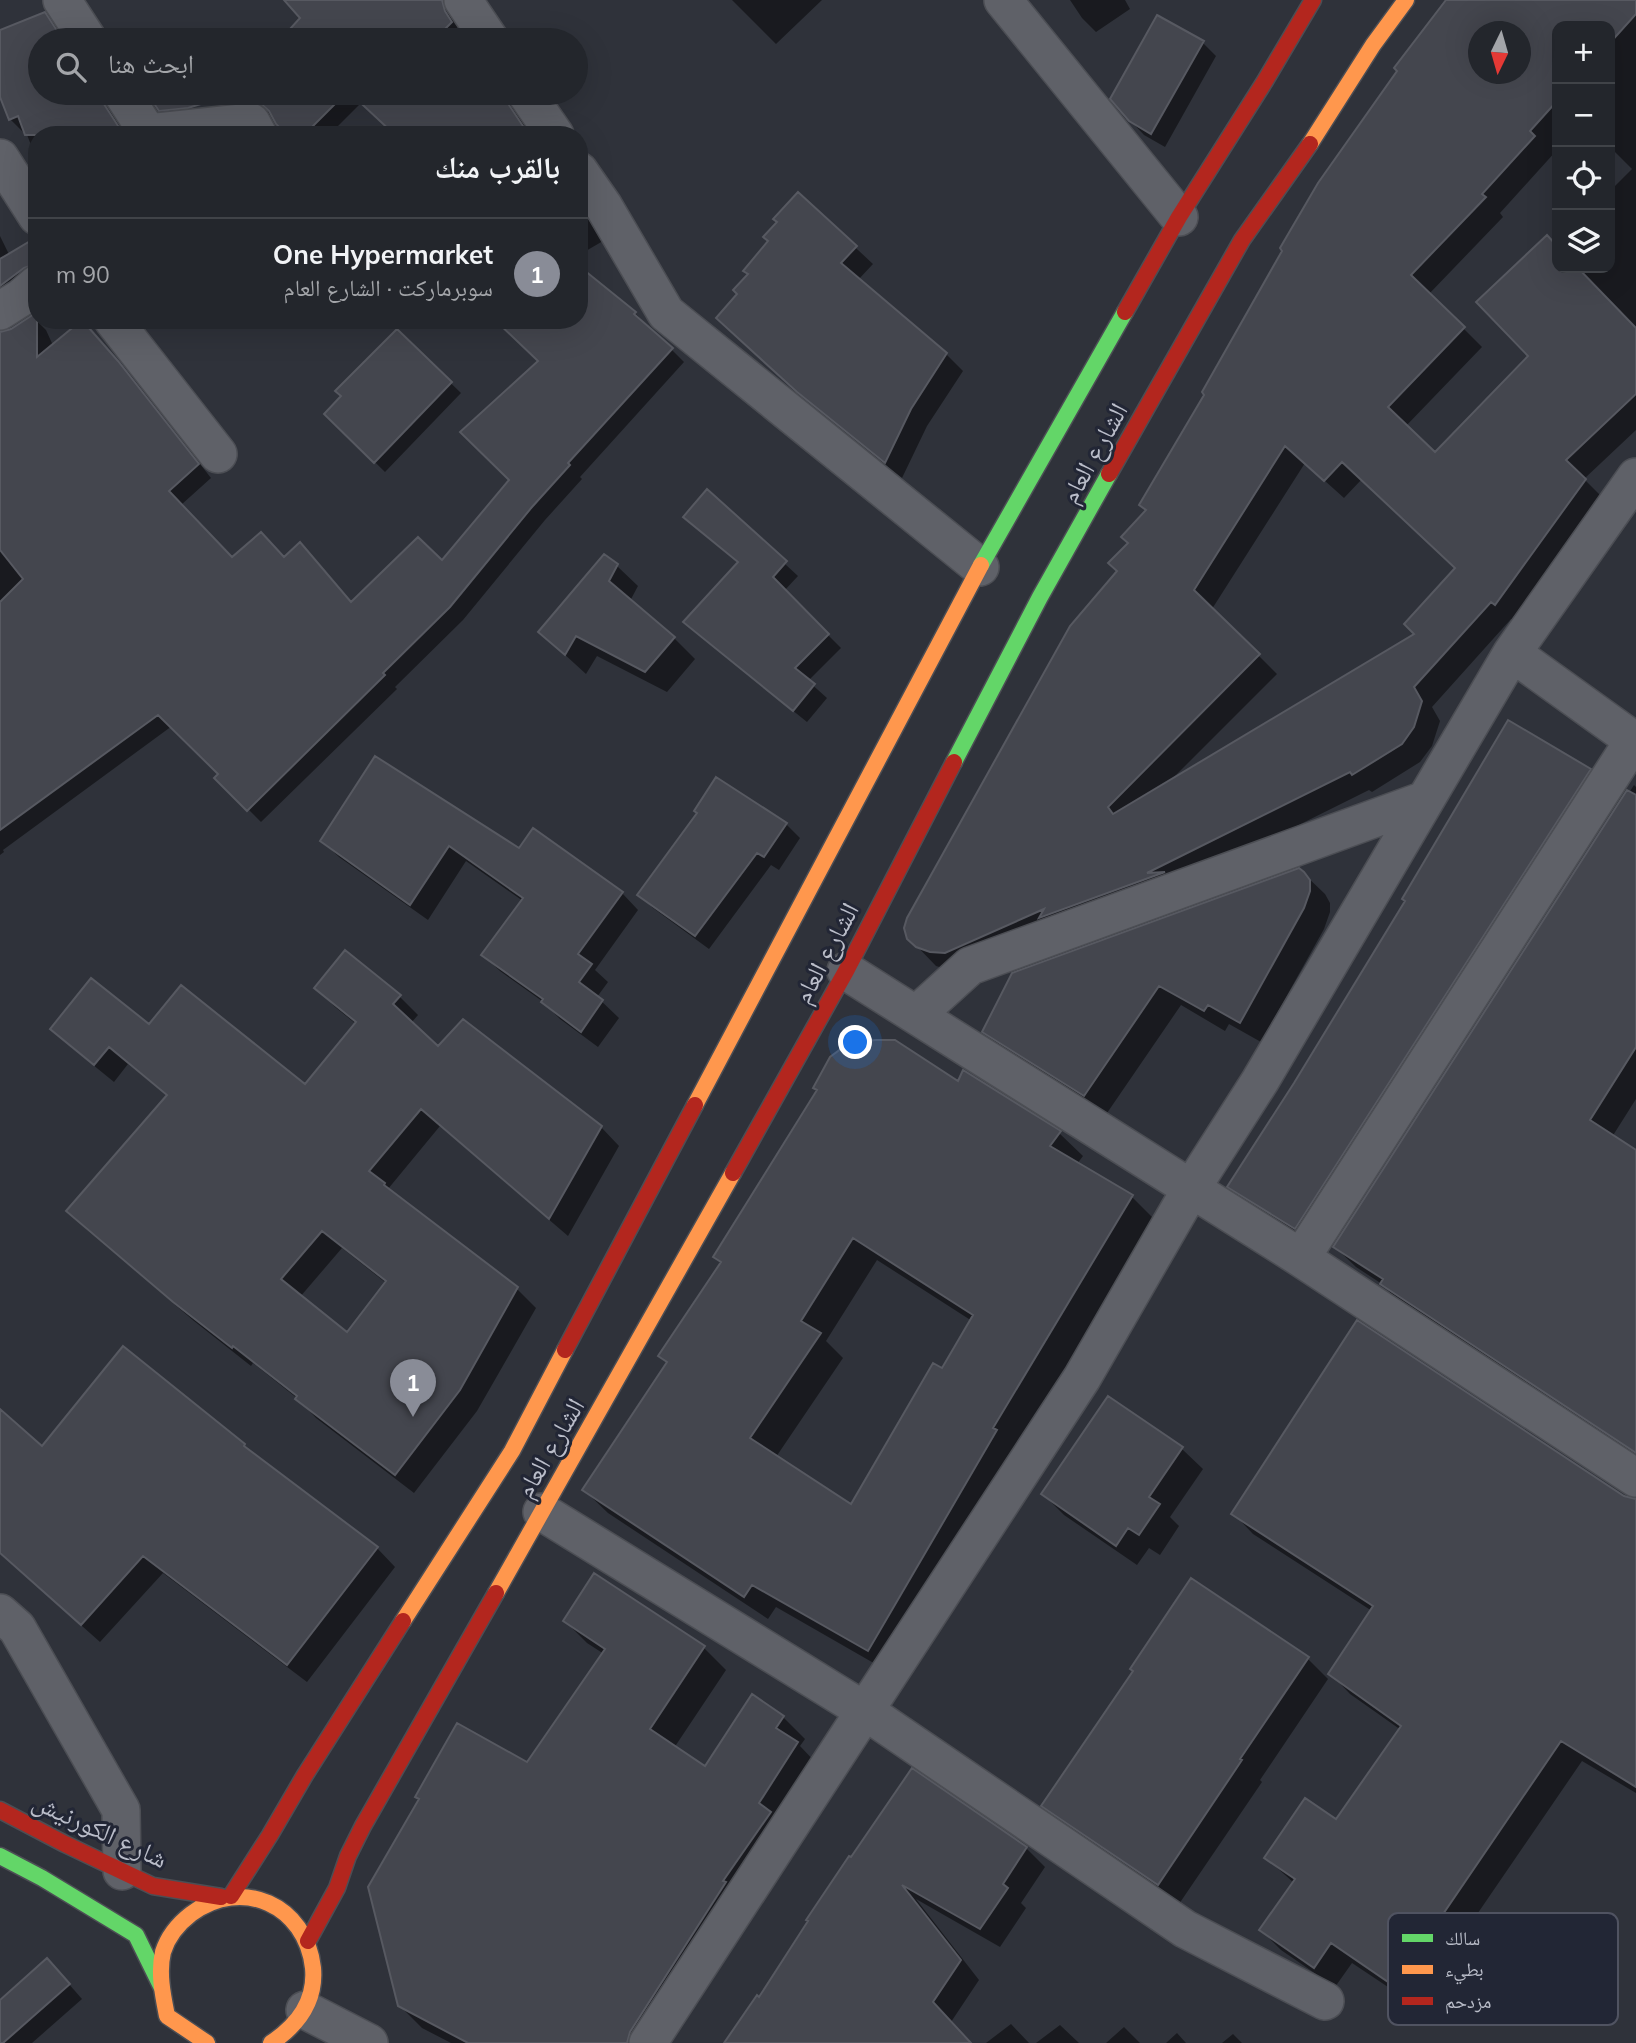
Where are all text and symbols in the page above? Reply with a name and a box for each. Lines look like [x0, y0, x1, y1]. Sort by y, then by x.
north arrow [1468, 21, 1531, 84]
map controls [1552, 21, 1615, 273]
button: + [1552, 21, 1615, 84]
search box [28, 28, 588, 105]
text: ابحث هنا [108, 47, 194, 80]
icon: search [52, 48, 90, 86]
button: − [1552, 84, 1615, 147]
button: locate [1552, 147, 1615, 210]
text: بالقرب منك [435, 148, 560, 186]
button: layers [1552, 210, 1615, 273]
text: One Hypermarket [273, 238, 493, 271]
text: 90 m [56, 260, 110, 289]
text: 1 [530, 260, 544, 289]
text: سوبرماركت · الشارع العام [284, 273, 493, 302]
street label: الشارع العام [1053, 397, 1136, 510]
street label: الشارع العام [785, 897, 868, 1010]
your location [838, 1025, 872, 1059]
pin: 1 [390, 1359, 436, 1417]
street label: الشارع العام [508, 1392, 593, 1505]
street label: شارع الكورنيش [28, 1784, 173, 1875]
legend [1388, 1913, 1618, 2025]
text: سالك [1445, 1926, 1480, 1950]
text: بطيء [1445, 1957, 1484, 1985]
text: مزدحم [1445, 1989, 1491, 2014]

